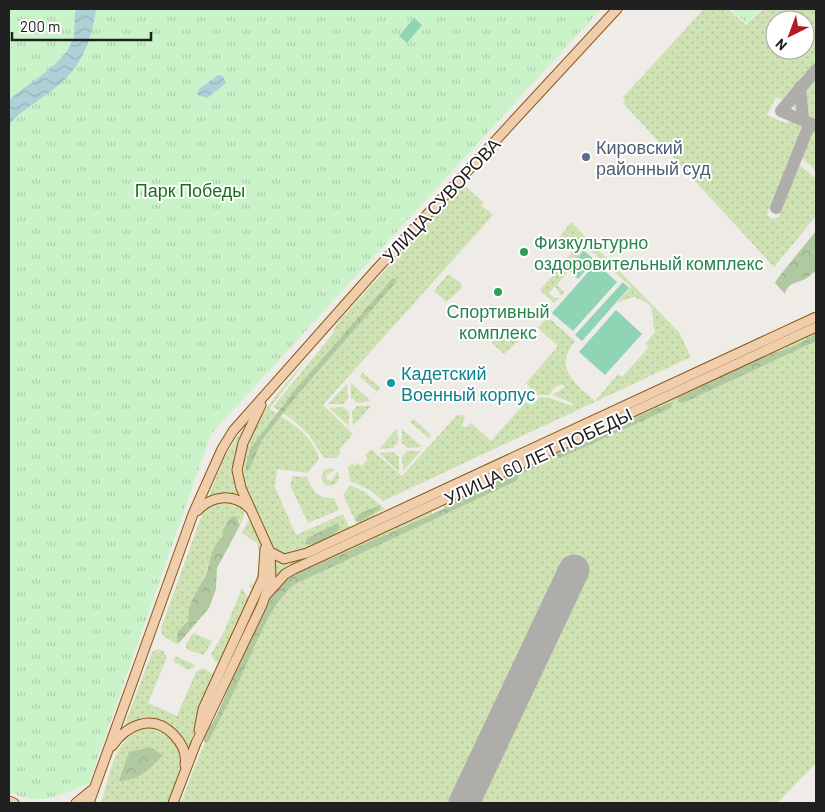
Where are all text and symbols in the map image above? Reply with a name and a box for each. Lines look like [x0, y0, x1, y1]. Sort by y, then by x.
scale bar [12, 10, 151, 42]
north arrow [765, 10, 815, 60]
text: 200 m [20, 17, 60, 35]
text: N [772, 36, 790, 54]
street label: УЛИЦА СУВОРОВА [377, 133, 505, 267]
place label: Кировский районный суд [596, 136, 711, 179]
marker: Кировский районный суд [580, 151, 592, 163]
park label: Парк Победы [135, 179, 245, 201]
place label: Физкультурно оздоровительный комплекс [534, 231, 764, 274]
marker: Физкультурно оздоровительный комплекс [518, 246, 530, 258]
marker: Спортивный комплекс [492, 286, 504, 298]
place label: Спортивный комплекс [446, 300, 550, 343]
place label: Кадетский Военный корпус [401, 362, 535, 405]
marker: Кадетский Военный корпус [385, 377, 397, 389]
street label: УЛИЦА 60 ЛЕТ ПОБЕДЫ [441, 403, 635, 509]

